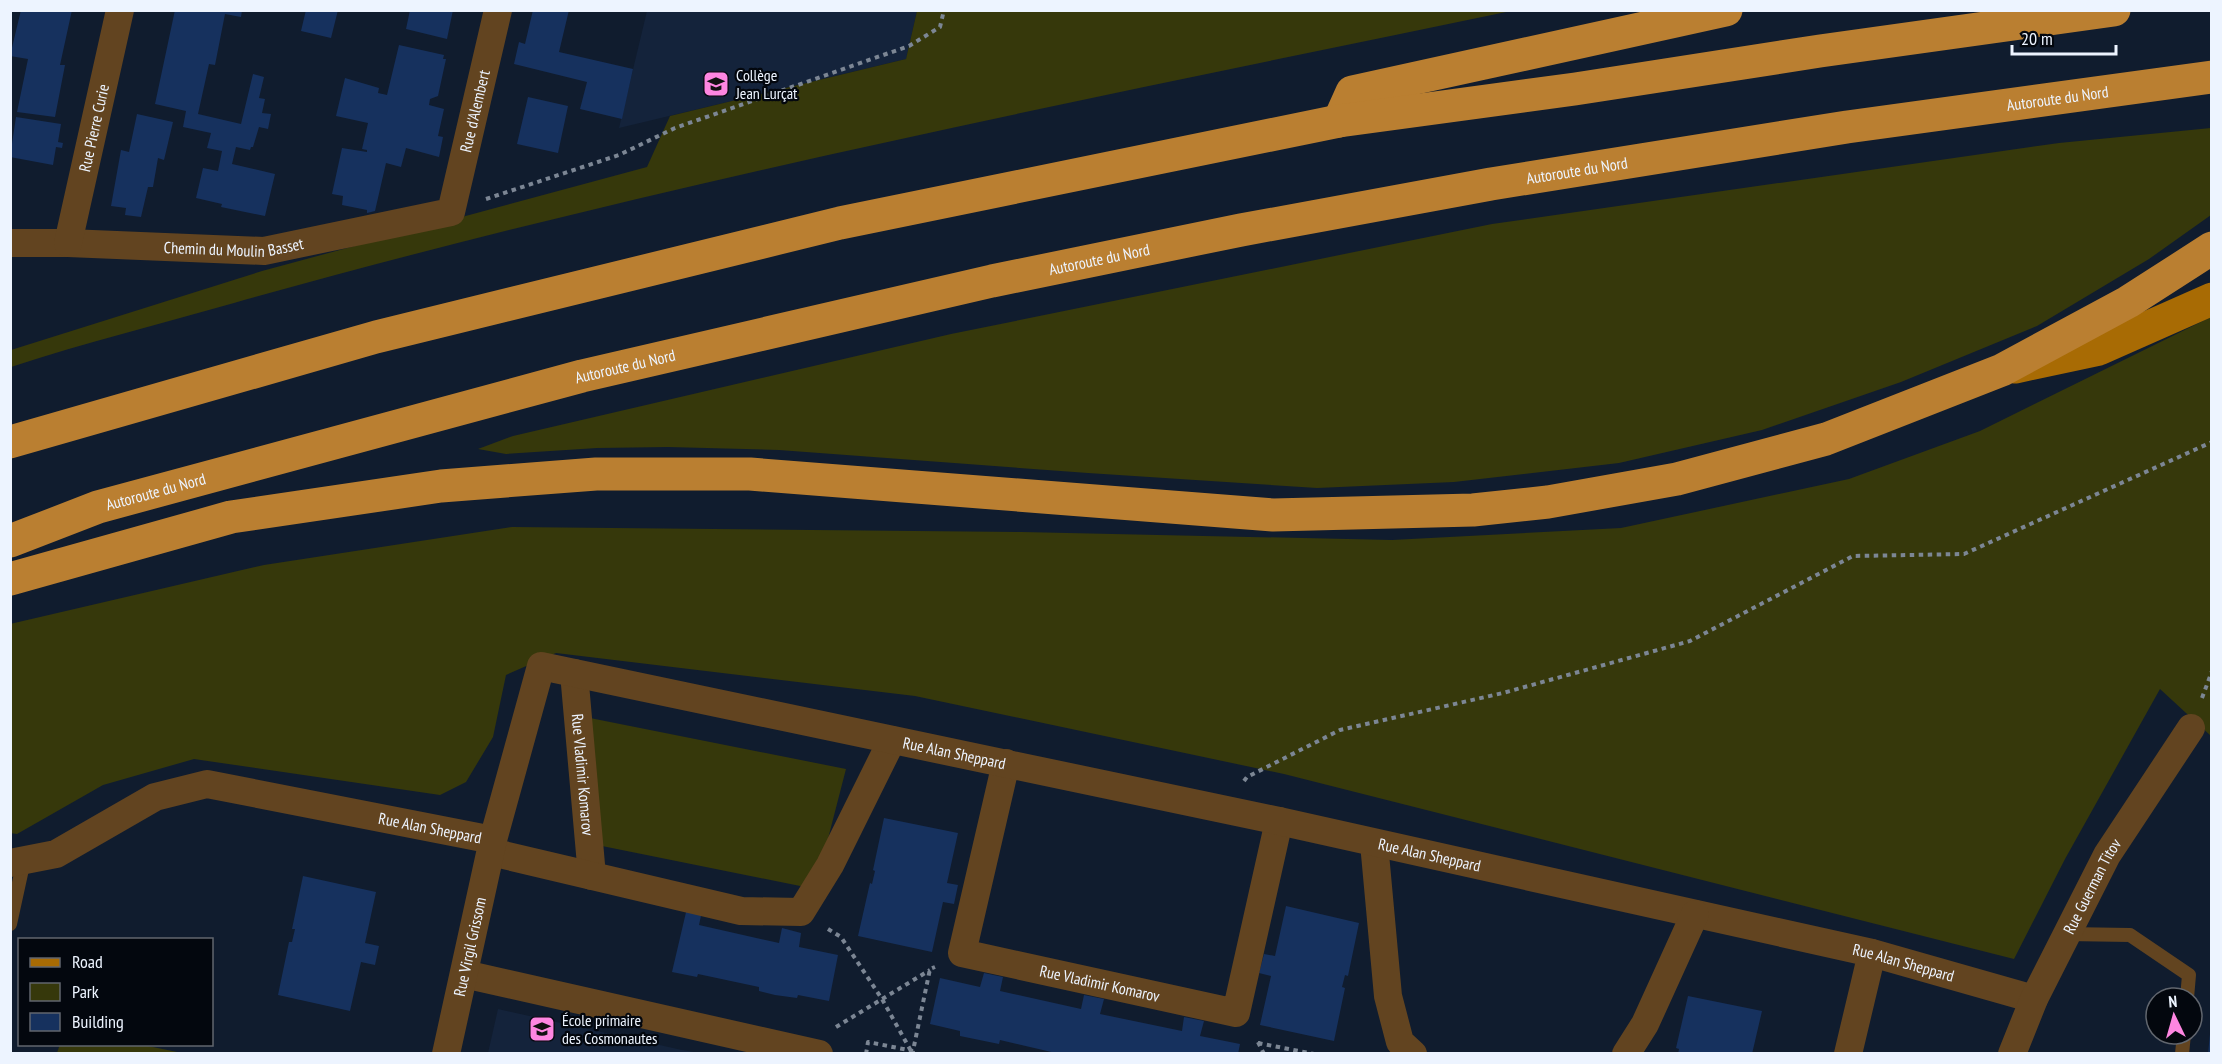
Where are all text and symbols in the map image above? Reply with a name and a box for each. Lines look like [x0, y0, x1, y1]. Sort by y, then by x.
scale bar [2012, 18, 2116, 56]
text: 20 m [2021, 27, 2053, 50]
place label: Collège Jean Lurçat [735, 65, 798, 103]
street label: Rue d'Alembert [455, 67, 494, 154]
school or university icon: Collège Jean Lurçat [701, 69, 731, 99]
street label: Autoroute du Nord [2005, 81, 2110, 115]
street label: Rue Pierre Curie [74, 82, 113, 174]
street label: Autoroute du Nord [1525, 152, 1629, 188]
street label: Chemin du Moulin Basset [163, 233, 306, 261]
street label: Autoroute du Nord [1047, 239, 1151, 279]
street label: Autoroute du Nord [573, 345, 677, 387]
street label: Autoroute du Nord [104, 468, 208, 514]
street label: Rue Vladimir Komarov [568, 713, 598, 837]
street label: Rue Alan Sheppard [901, 732, 1008, 773]
street label: Rue Alan Sheppard [377, 808, 483, 848]
street label: Rue Alan Sheppard [1376, 833, 1483, 876]
street label: Rue Guerman Titov [2059, 834, 2126, 937]
street label: Rue Virgil Grissom [449, 895, 490, 998]
legend [18, 938, 213, 1046]
street label: Rue Alan Sheppard [1851, 939, 1957, 986]
text: Road [72, 950, 103, 973]
street label: Rue Vladimir Komarov [1038, 960, 1162, 1006]
text: Park [72, 980, 99, 1003]
north arrow [2144, 986, 2204, 1046]
text: N [2168, 991, 2178, 1011]
text: Building [72, 1010, 124, 1033]
place label: École primaire des Cosmonautes [562, 1010, 658, 1048]
school or university icon: École primaire des Cosmonautes [527, 1014, 557, 1044]

